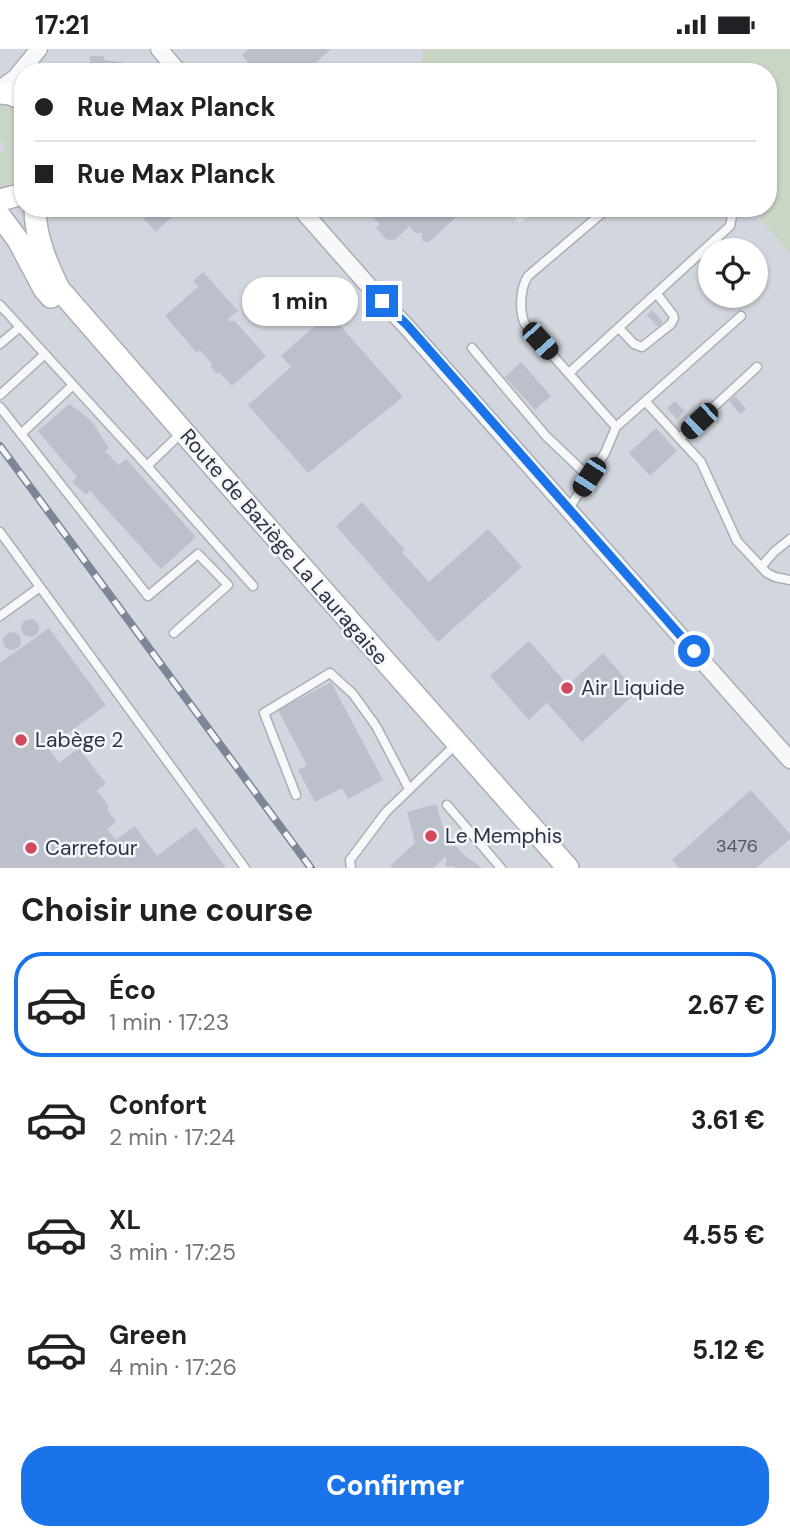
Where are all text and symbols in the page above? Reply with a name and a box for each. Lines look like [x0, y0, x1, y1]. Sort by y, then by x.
text: 17:21 [35, 8, 90, 42]
text: Rue Max Planck [77, 90, 275, 124]
text: Rue Max Planck [77, 157, 275, 191]
map controls [698, 238, 768, 308]
button: locate [698, 238, 768, 308]
callout: 1 min [242, 277, 358, 325]
route end [366, 285, 398, 317]
text: 1 min [272, 286, 328, 316]
car [519, 318, 562, 364]
car [677, 399, 722, 443]
street label: Route de Baziège La Lauragaise [174, 423, 394, 671]
car [569, 454, 610, 500]
route start [678, 635, 710, 667]
place label: Air Liquide [581, 674, 685, 702]
marker: Air Liquide [559, 680, 575, 696]
place label: Labège 2 [35, 726, 123, 754]
marker: Labège 2 [13, 732, 29, 748]
place label: Le Memphis [445, 822, 562, 850]
marker: Le Memphis [423, 828, 439, 844]
place label: Carrefour [45, 834, 138, 862]
house number: 3476 [716, 834, 758, 858]
marker: Carrefour [23, 840, 39, 856]
text: Choisir une course [21, 889, 313, 931]
icon: car [25, 973, 88, 1036]
text: Éco [109, 973, 156, 1007]
text: 2.67 € [687, 988, 765, 1022]
text: 1 min · 17:23 [109, 1007, 229, 1037]
icon: car [25, 1088, 88, 1151]
text: Confort [109, 1088, 207, 1122]
text: 3.61 € [691, 1103, 765, 1137]
text: 2 min · 17:24 [109, 1122, 235, 1152]
icon: car [25, 1203, 88, 1266]
text: XL [109, 1203, 141, 1237]
text: 4.55 € [683, 1218, 765, 1252]
text: 3 min · 17:25 [109, 1237, 236, 1267]
icon: car [25, 1318, 88, 1381]
text: Green [109, 1318, 187, 1352]
text: 5.12 € [692, 1333, 765, 1367]
text: 4 min · 17:26 [109, 1352, 237, 1382]
button: Confirmer [21, 1446, 769, 1526]

